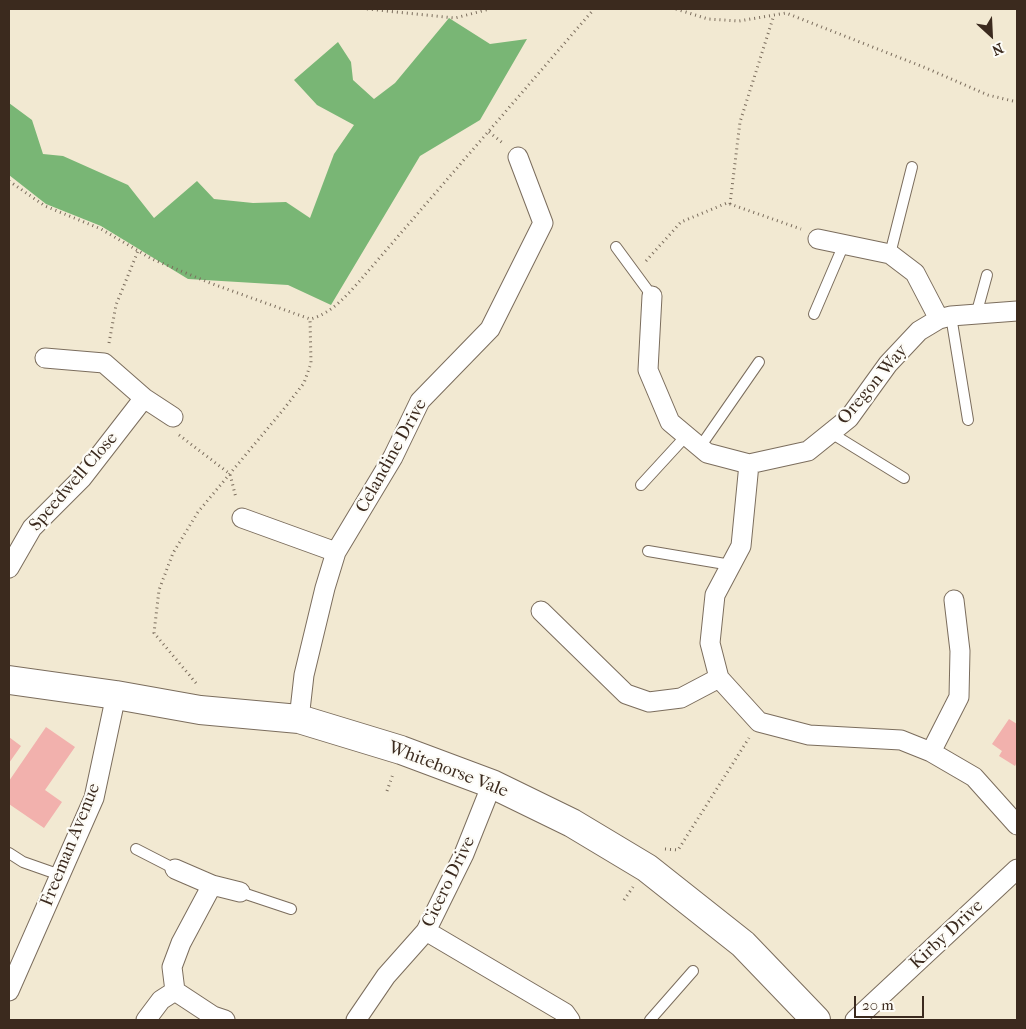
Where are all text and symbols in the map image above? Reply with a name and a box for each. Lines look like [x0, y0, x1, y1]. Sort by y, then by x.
north arrow [966, 10, 1016, 60]
text: N [989, 39, 1006, 59]
street label: Oregon Way [833, 341, 913, 429]
street label: Celandine Drive [352, 395, 432, 517]
street label: Speedwell Close [25, 428, 123, 536]
street label: Whitehorse Vale [385, 737, 511, 803]
street label: Freeman Avenue [37, 780, 105, 910]
street label: Cicero Drive [418, 833, 480, 931]
street label: Kirby Drive [906, 896, 988, 974]
scale bar [856, 986, 926, 1018]
text: 20 m [862, 996, 894, 1014]

